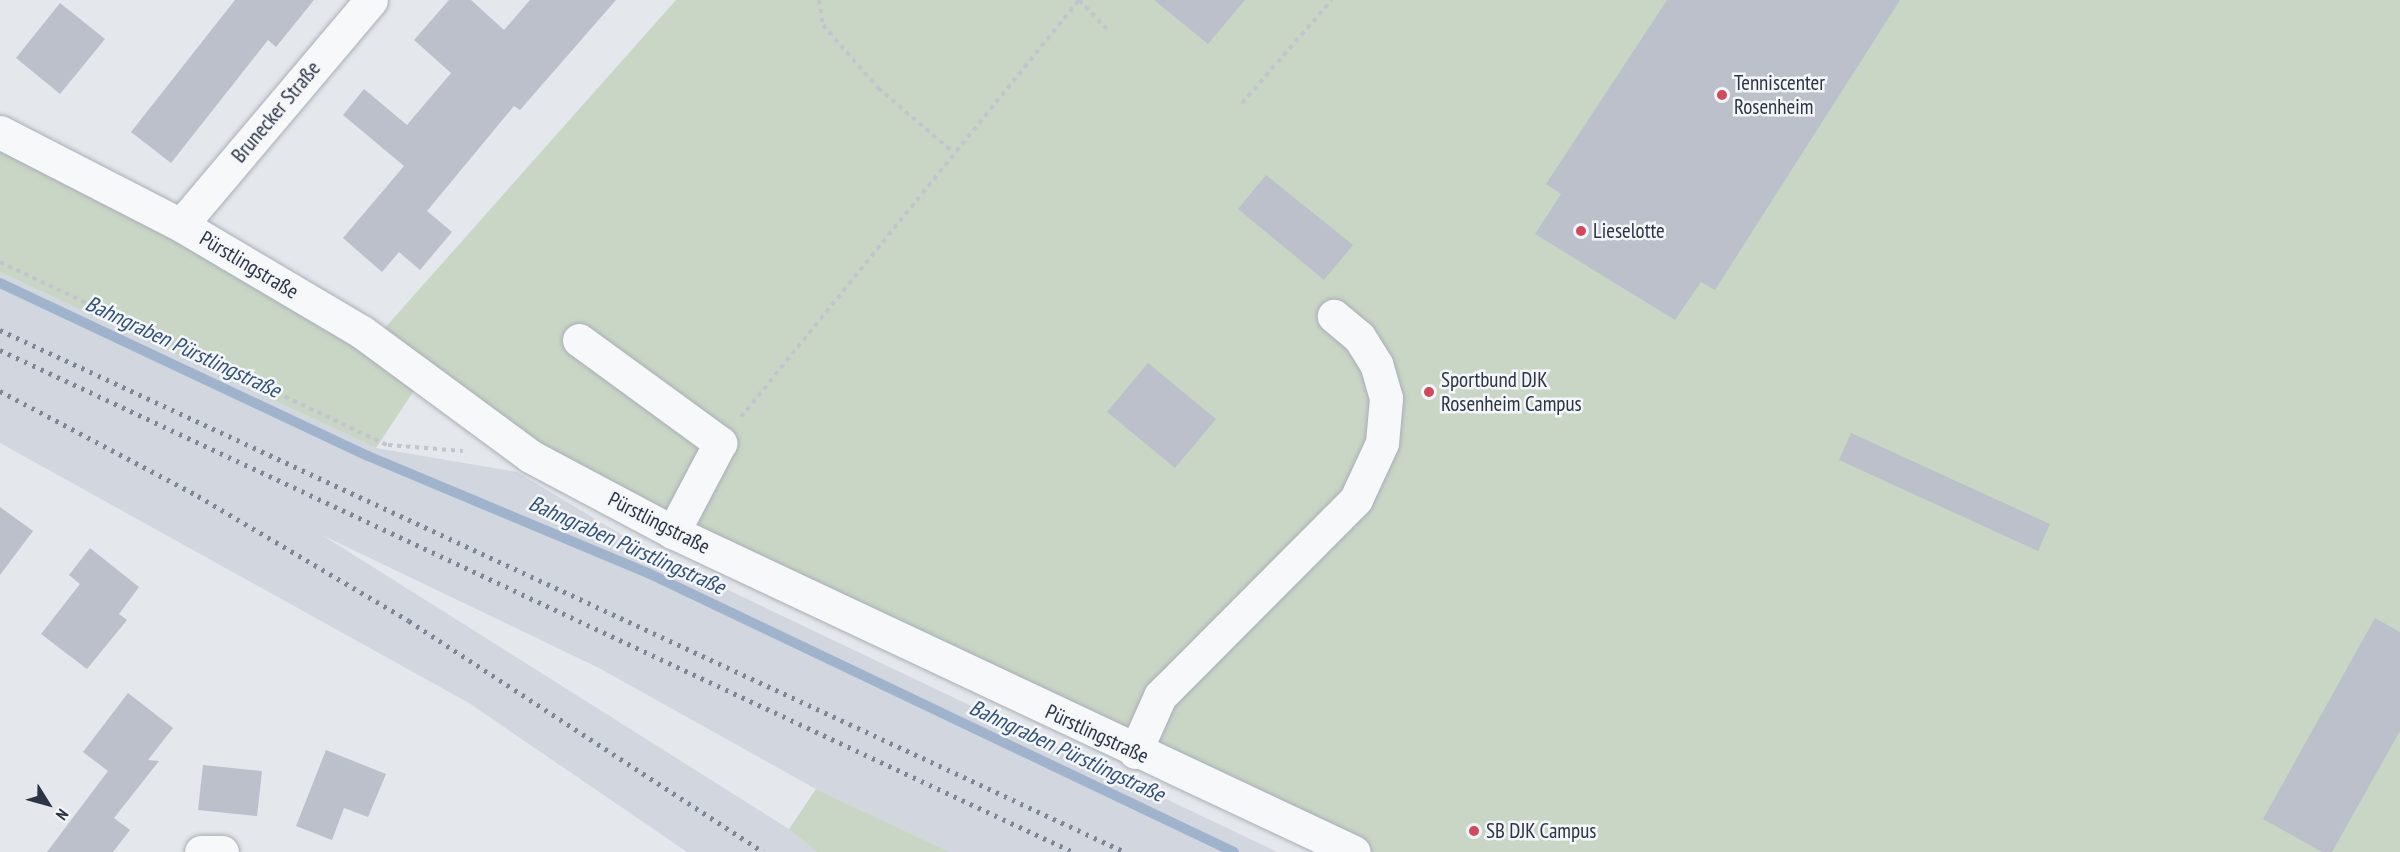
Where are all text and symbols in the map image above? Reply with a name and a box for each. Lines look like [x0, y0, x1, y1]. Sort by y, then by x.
street label: Brunecker Straße [226, 56, 326, 168]
place label: Tenniscenter Rosenheim [1734, 70, 1825, 120]
marker: Tenniscenter Rosenheim [1715, 88, 1729, 102]
place label: Lieselotte [1593, 218, 1665, 244]
marker: Lieselotte [1574, 224, 1588, 238]
street label: Pürstlingstraße [195, 226, 303, 304]
water label: Bahngraben Pürstlingstraße [81, 290, 285, 404]
place label: Sportbund DJK Rosenheim Campus [1441, 367, 1582, 417]
marker: Sportbund DJK Rosenheim Campus [1422, 385, 1436, 399]
street label: Pürstlingstraße [604, 487, 714, 559]
water label: Bahngraben Pürstlingstraße [525, 490, 729, 600]
water label: Bahngraben Pürstlingstraße [965, 694, 1169, 808]
street label: Pürstlingstraße [1041, 699, 1153, 769]
north arrow [18, 774, 78, 834]
text: N [52, 805, 73, 824]
place label: SB DJK Campus [1486, 818, 1597, 844]
marker: SB DJK Campus [1467, 824, 1481, 838]

